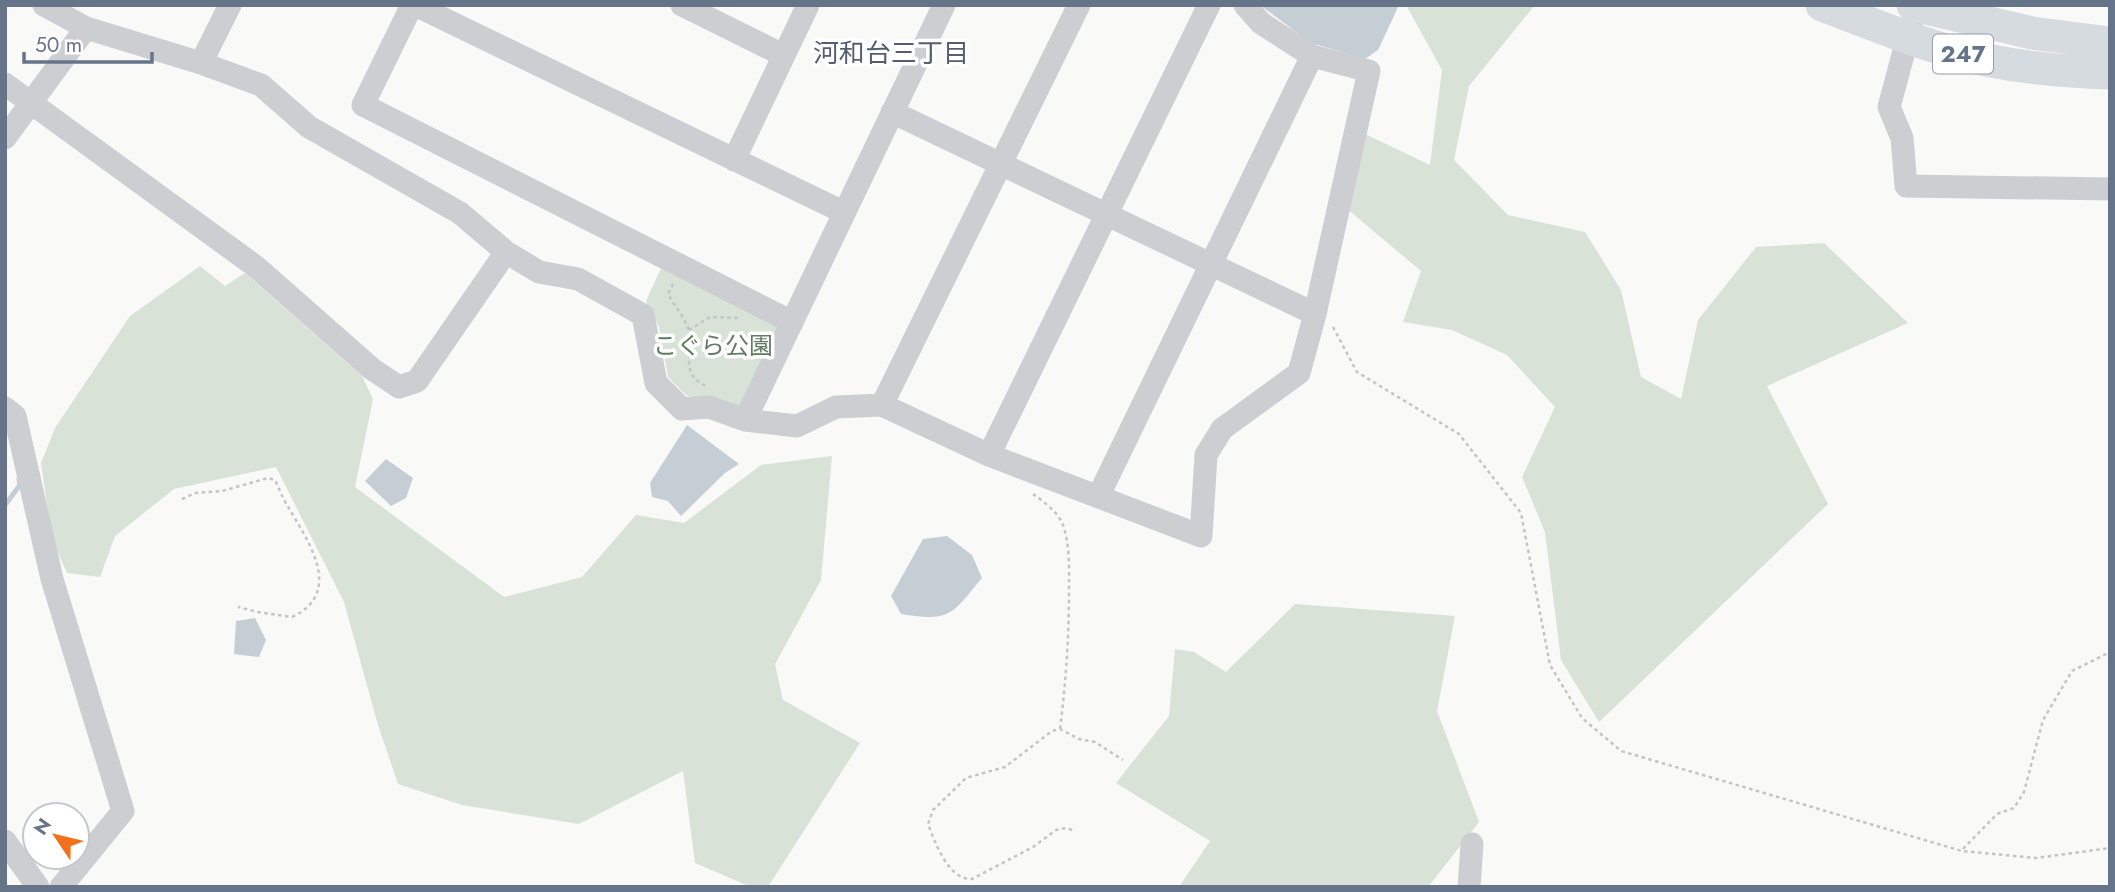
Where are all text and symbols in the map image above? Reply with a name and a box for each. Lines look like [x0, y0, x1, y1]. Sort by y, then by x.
scale bar [24, 21, 152, 65]
text: 50 m [35, 30, 82, 60]
district label: 河和台三丁目 [813, 34, 969, 72]
road number: 247 [1933, 34, 1993, 74]
park label: こぐら公園 [653, 328, 773, 363]
north arrow [21, 801, 91, 871]
text: N [27, 813, 58, 840]

